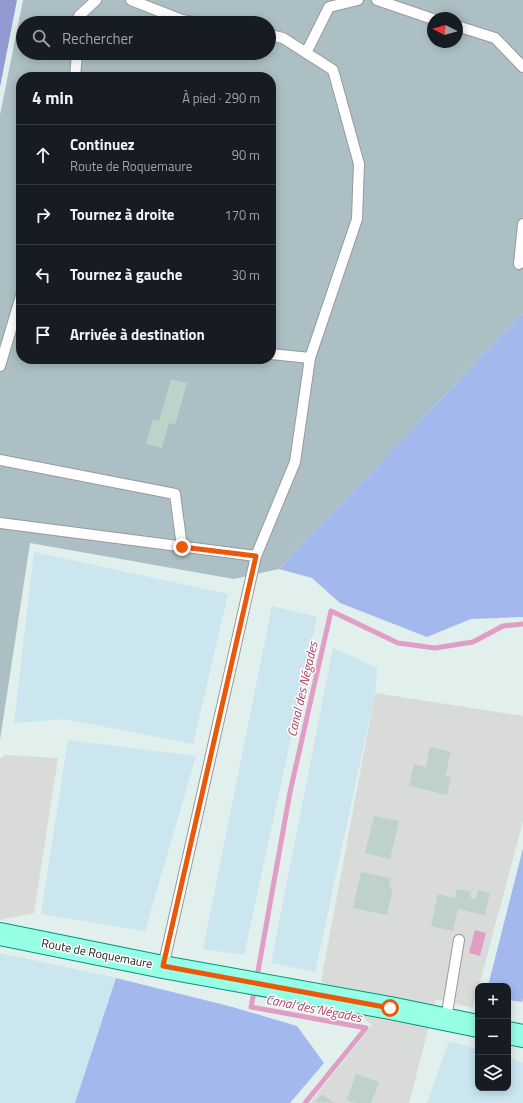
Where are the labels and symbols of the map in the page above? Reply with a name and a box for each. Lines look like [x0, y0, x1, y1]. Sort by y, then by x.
north arrow [427, 12, 463, 48]
route end [173, 538, 191, 556]
water label: Canal des Négades [281, 638, 323, 739]
street label: Route de Roquemaure [40, 933, 154, 973]
water label: Canal des Négades [264, 989, 365, 1027]
route start [381, 999, 399, 1017]

